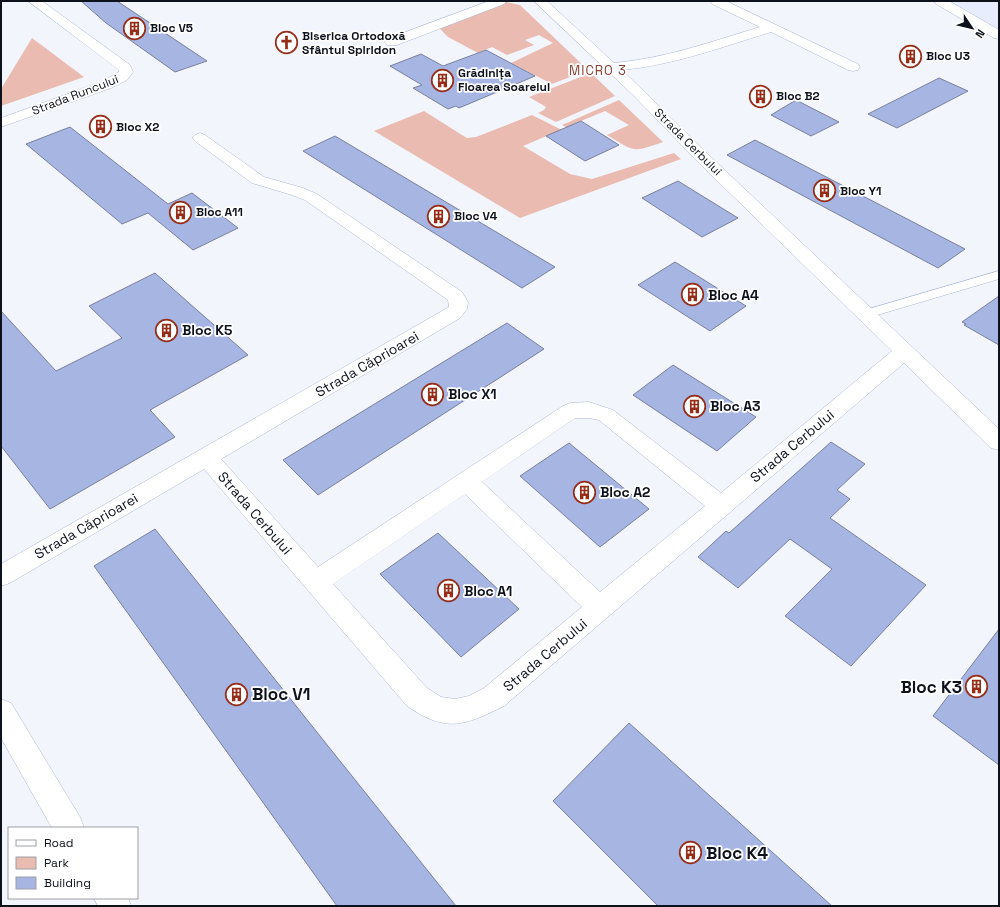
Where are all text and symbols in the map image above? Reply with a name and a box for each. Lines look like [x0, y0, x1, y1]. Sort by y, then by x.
north arrow [952, 8, 992, 48]
building icon: Bloc V5 [122, 15, 148, 41]
place label: Bloc V5 [150, 20, 193, 36]
text: N [972, 27, 988, 41]
place label: Biserica Ortodoxă Sfântul Spiridon [302, 28, 405, 58]
church icon: Biserica Ortodoxă Sfântul Spiridon [273, 30, 299, 56]
building icon: Bloc U3 [897, 43, 923, 69]
place label: Bloc U3 [926, 48, 970, 64]
district label: MICRO 3 [569, 62, 627, 79]
place label: Grădinița Floarea Soarelui [458, 65, 550, 95]
building icon: Grădinița Floarea Soarelui [430, 67, 456, 93]
street label: Strada Runcului [29, 71, 121, 119]
building icon: Bloc B2 [748, 83, 774, 109]
place label: Bloc B2 [776, 88, 820, 104]
street label: Strada Cerbului [651, 105, 725, 179]
building icon: Bloc X2 [87, 114, 113, 140]
place label: Bloc X2 [116, 119, 159, 135]
building icon: Bloc Y1 [811, 178, 837, 204]
place label: Bloc Y1 [840, 183, 881, 199]
building icon: Bloc A11 [168, 199, 194, 225]
building icon: Bloc V4 [425, 203, 451, 229]
place label: Bloc A11 [196, 204, 243, 220]
place label: Bloc V4 [454, 208, 498, 224]
building icon: Bloc A4 [679, 282, 705, 308]
place label: Bloc A4 [708, 286, 759, 304]
building icon: Bloc K5 [154, 317, 180, 343]
place label: Bloc K5 [182, 321, 233, 339]
street label: Strada Căprioarei [312, 327, 422, 401]
building icon: Bloc X1 [420, 381, 446, 407]
place label: Bloc X1 [448, 385, 497, 403]
building icon: Bloc A3 [681, 393, 707, 419]
place label: Bloc A3 [710, 397, 761, 415]
street label: Strada Cerbului [746, 406, 838, 486]
street label: Strada Cerbului [214, 468, 296, 558]
building icon: Bloc A2 [571, 479, 597, 505]
place label: Bloc A2 [600, 483, 650, 501]
street label: Strada Căprioarei [31, 489, 141, 563]
building icon: Bloc A1 [436, 578, 462, 604]
place label: Bloc A1 [464, 582, 512, 600]
street label: Strada Cerbului [499, 615, 591, 695]
building icon: Bloc K3 [964, 674, 990, 700]
place label: Bloc K3 [901, 676, 962, 698]
building icon: Bloc V1 [223, 681, 249, 707]
place label: Bloc V1 [252, 683, 310, 705]
legend [8, 827, 138, 899]
text: Road [44, 835, 73, 851]
building icon: Bloc K4 [677, 840, 703, 866]
place label: Bloc K4 [706, 842, 768, 864]
text: Park [44, 855, 69, 871]
text: Building [44, 875, 91, 891]

